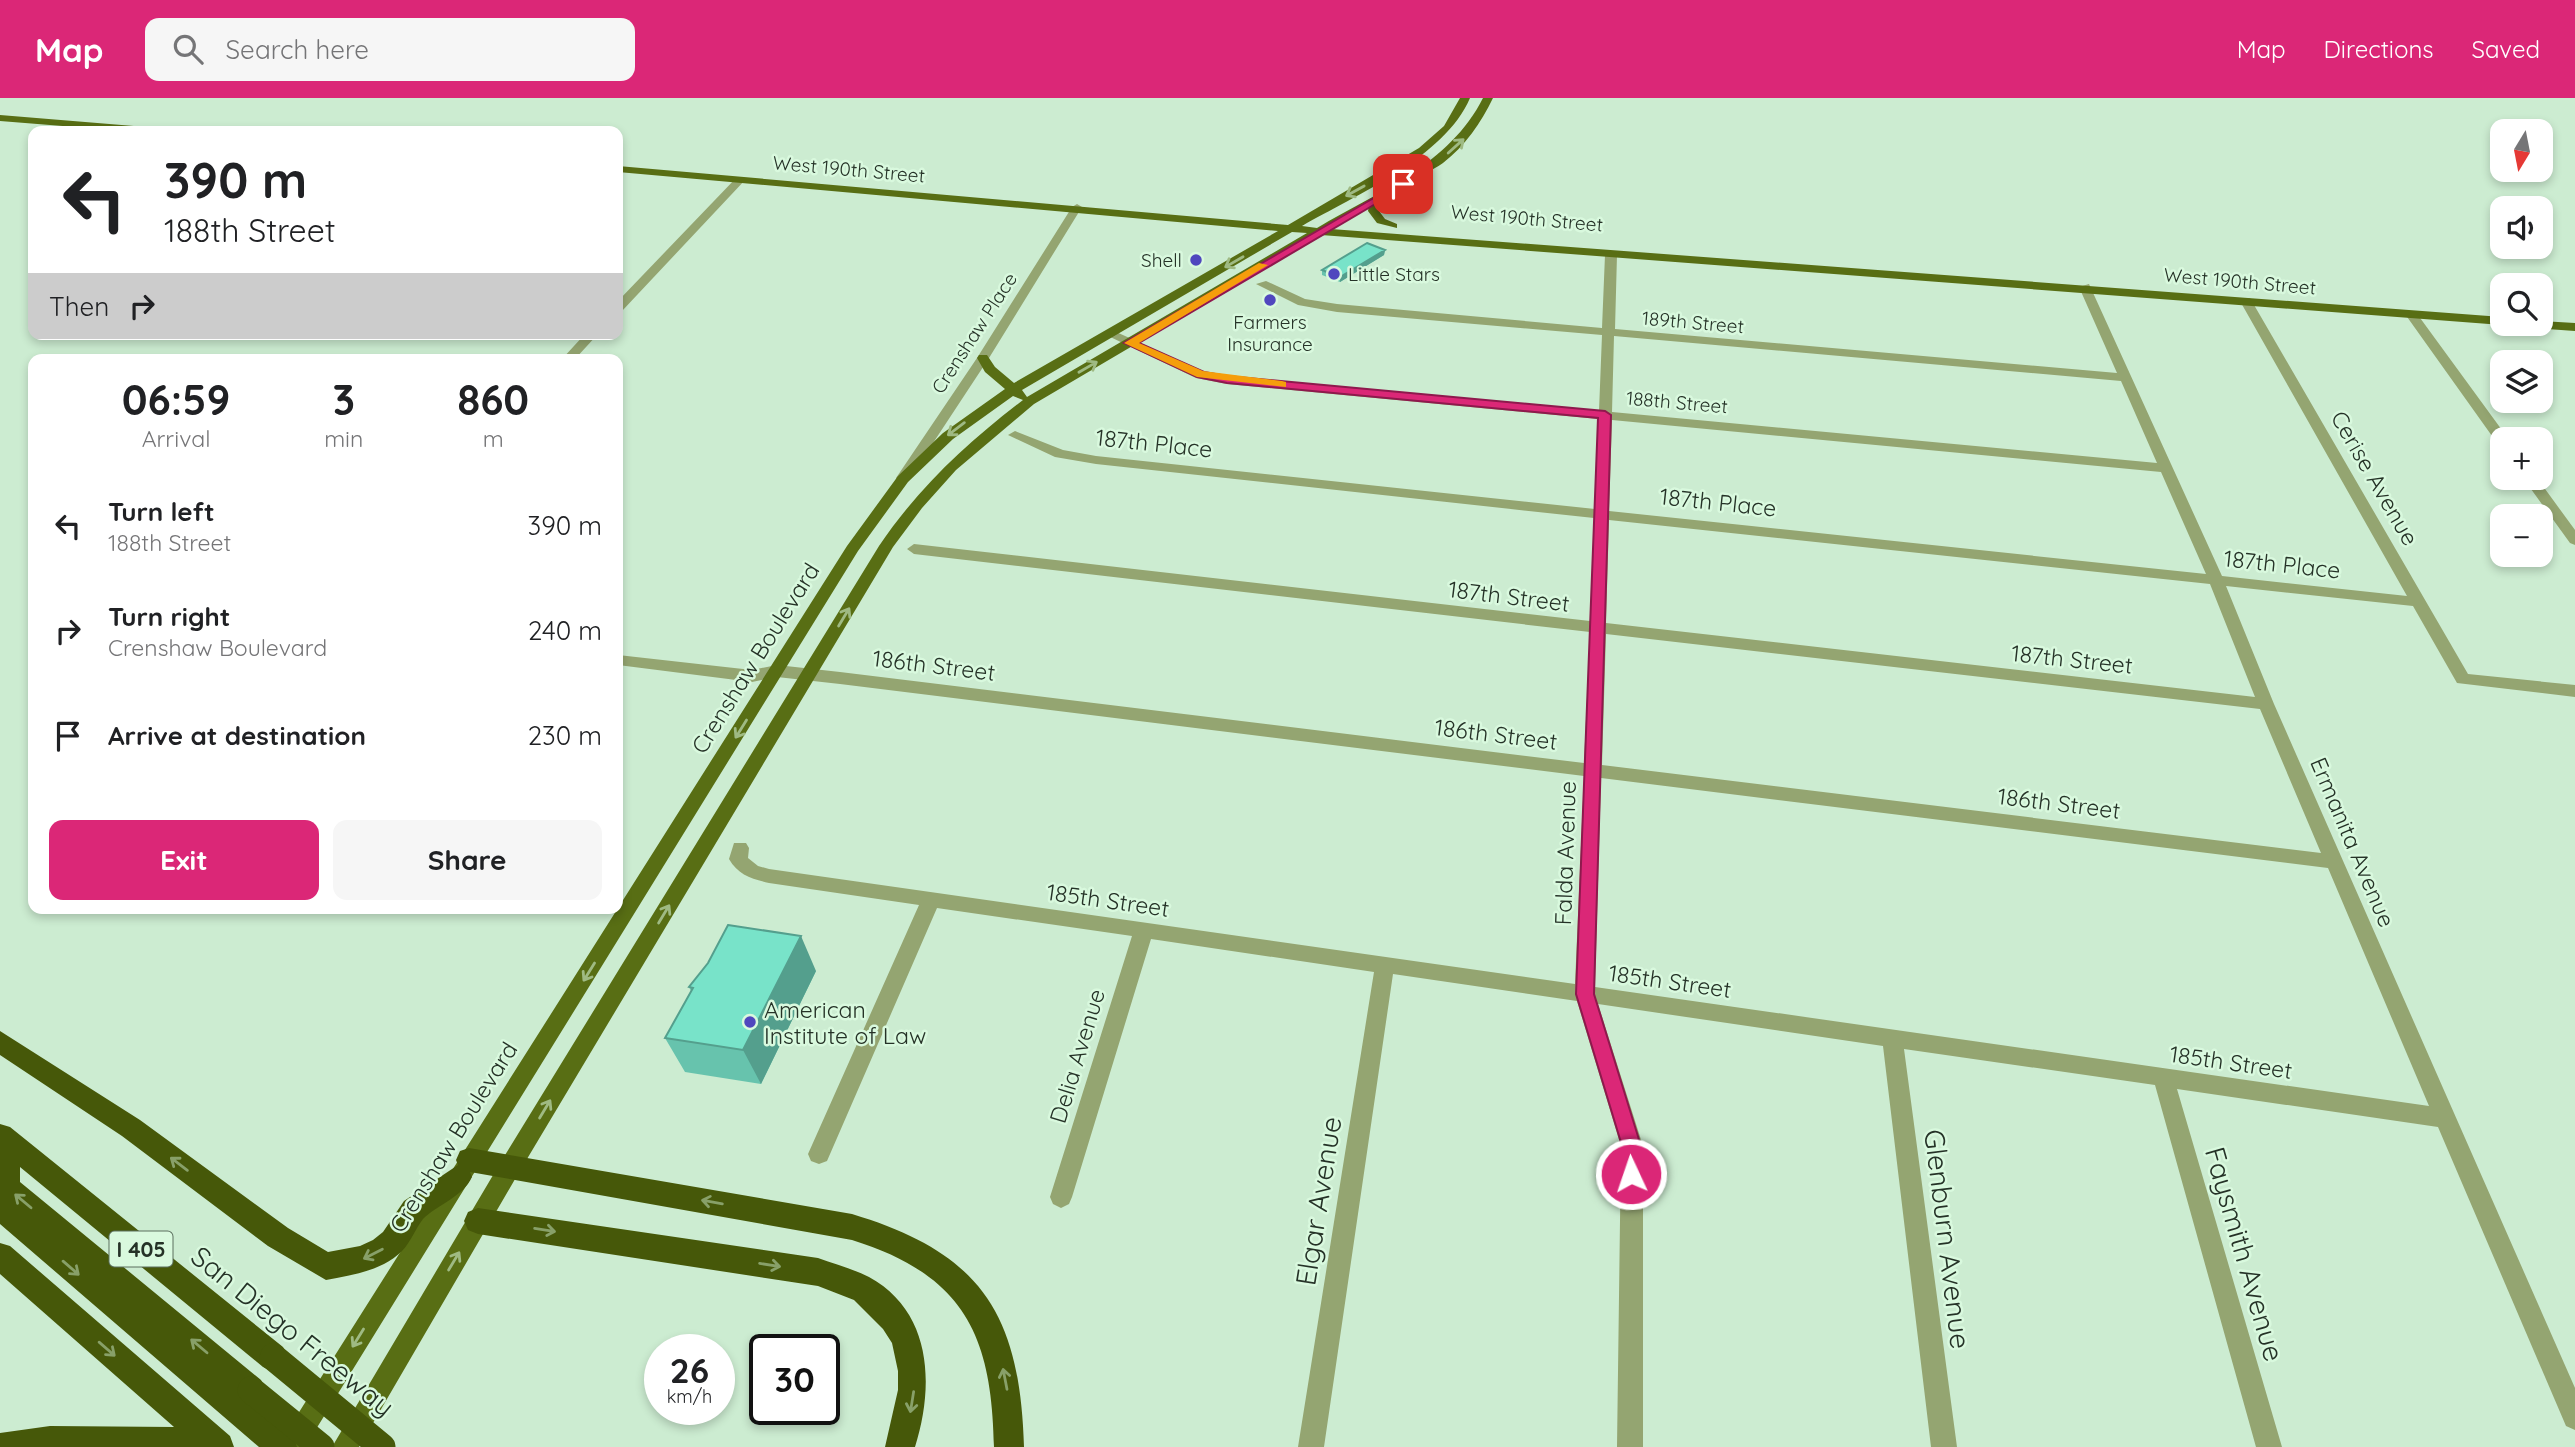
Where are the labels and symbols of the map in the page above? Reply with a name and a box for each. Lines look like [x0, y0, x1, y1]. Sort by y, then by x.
north arrow [2490, 119, 2553, 182]
one-way arrow [1447, 138, 1465, 154]
street label: West 190th Street [772, 150, 926, 188]
pin [1373, 154, 1433, 214]
one-way arrow [1346, 184, 1366, 198]
street label: West 190th Street [1450, 199, 1604, 237]
place label: Shell [1141, 248, 1182, 272]
marker: Shell [1188, 252, 1204, 268]
one-way arrow [1224, 256, 1245, 269]
place label: Little Stars [1348, 262, 1440, 286]
street label: West 190th Street [2163, 262, 2317, 300]
marker: Little Stars [1326, 266, 1342, 282]
street label: Crenshaw Place [926, 268, 1022, 398]
marker: Farmers Insurance [1262, 292, 1278, 308]
street label: 189th Street [1641, 306, 1745, 338]
place label: Farmers Insurance [1227, 310, 1313, 356]
one-way arrow [1078, 360, 1098, 374]
street label: 188th Street [1625, 386, 1729, 418]
street label: Cerise Avenue [2325, 406, 2425, 550]
one-way arrow [948, 422, 966, 437]
street label: 187th Place [1094, 422, 1214, 464]
street label: 187th Place [1658, 481, 1778, 523]
street label: 187th Place [2222, 543, 2342, 585]
street label: Crenshaw Boulevard [685, 557, 825, 759]
street label: 187th Street [1447, 574, 1572, 618]
one-way arrow [838, 607, 852, 627]
street label: 187th Street [2010, 638, 2134, 680]
street label: 186th Street [871, 643, 997, 687]
street label: 186th Street [1433, 712, 1559, 756]
one-way arrow [734, 719, 748, 739]
street label: Ermanita Avenue [2304, 753, 2402, 931]
street label: Falda Avenue [1548, 780, 1582, 926]
street label: 186th Street [1996, 781, 2122, 825]
street label: 185th Street [1045, 877, 1171, 923]
one-way arrow [657, 905, 671, 925]
street label: 185th Street [1607, 958, 1733, 1004]
one-way arrow [582, 961, 596, 981]
street label: Delia Avenue [1043, 985, 1111, 1127]
place label: American Institute of Law [764, 995, 926, 1050]
marker: American Institute of Law [742, 1014, 758, 1030]
street label: Crenshaw Boulevard [383, 1036, 523, 1238]
street label: 185th Street [2168, 1039, 2294, 1085]
one-way arrow [539, 1099, 553, 1119]
street label: Elgar Avenue [1287, 1114, 1349, 1288]
street label: Glenburn Avenue [1917, 1127, 1979, 1351]
position arrow [1594, 1137, 1668, 1211]
street label: Faysmith Avenue [2198, 1143, 2292, 1365]
one-way arrow [170, 1157, 189, 1172]
one-way arrow [15, 1194, 33, 1209]
one-way arrow [701, 1195, 724, 1209]
one-way arrow [534, 1224, 556, 1237]
road number: I 405 [110, 1232, 172, 1266]
street label: San Diego Freeway [184, 1238, 402, 1424]
one-way arrow [363, 1247, 384, 1261]
one-way arrow [447, 1252, 461, 1272]
one-way arrow [758, 1259, 781, 1272]
one-way arrow [61, 1260, 79, 1275]
one-way arrow [350, 1328, 364, 1348]
speed limit sign: 30 [749, 1334, 840, 1425]
one-way arrow [190, 1339, 208, 1354]
one-way arrow [97, 1341, 115, 1357]
one-way arrow [998, 1368, 1011, 1391]
one-way arrow [905, 1390, 918, 1413]

